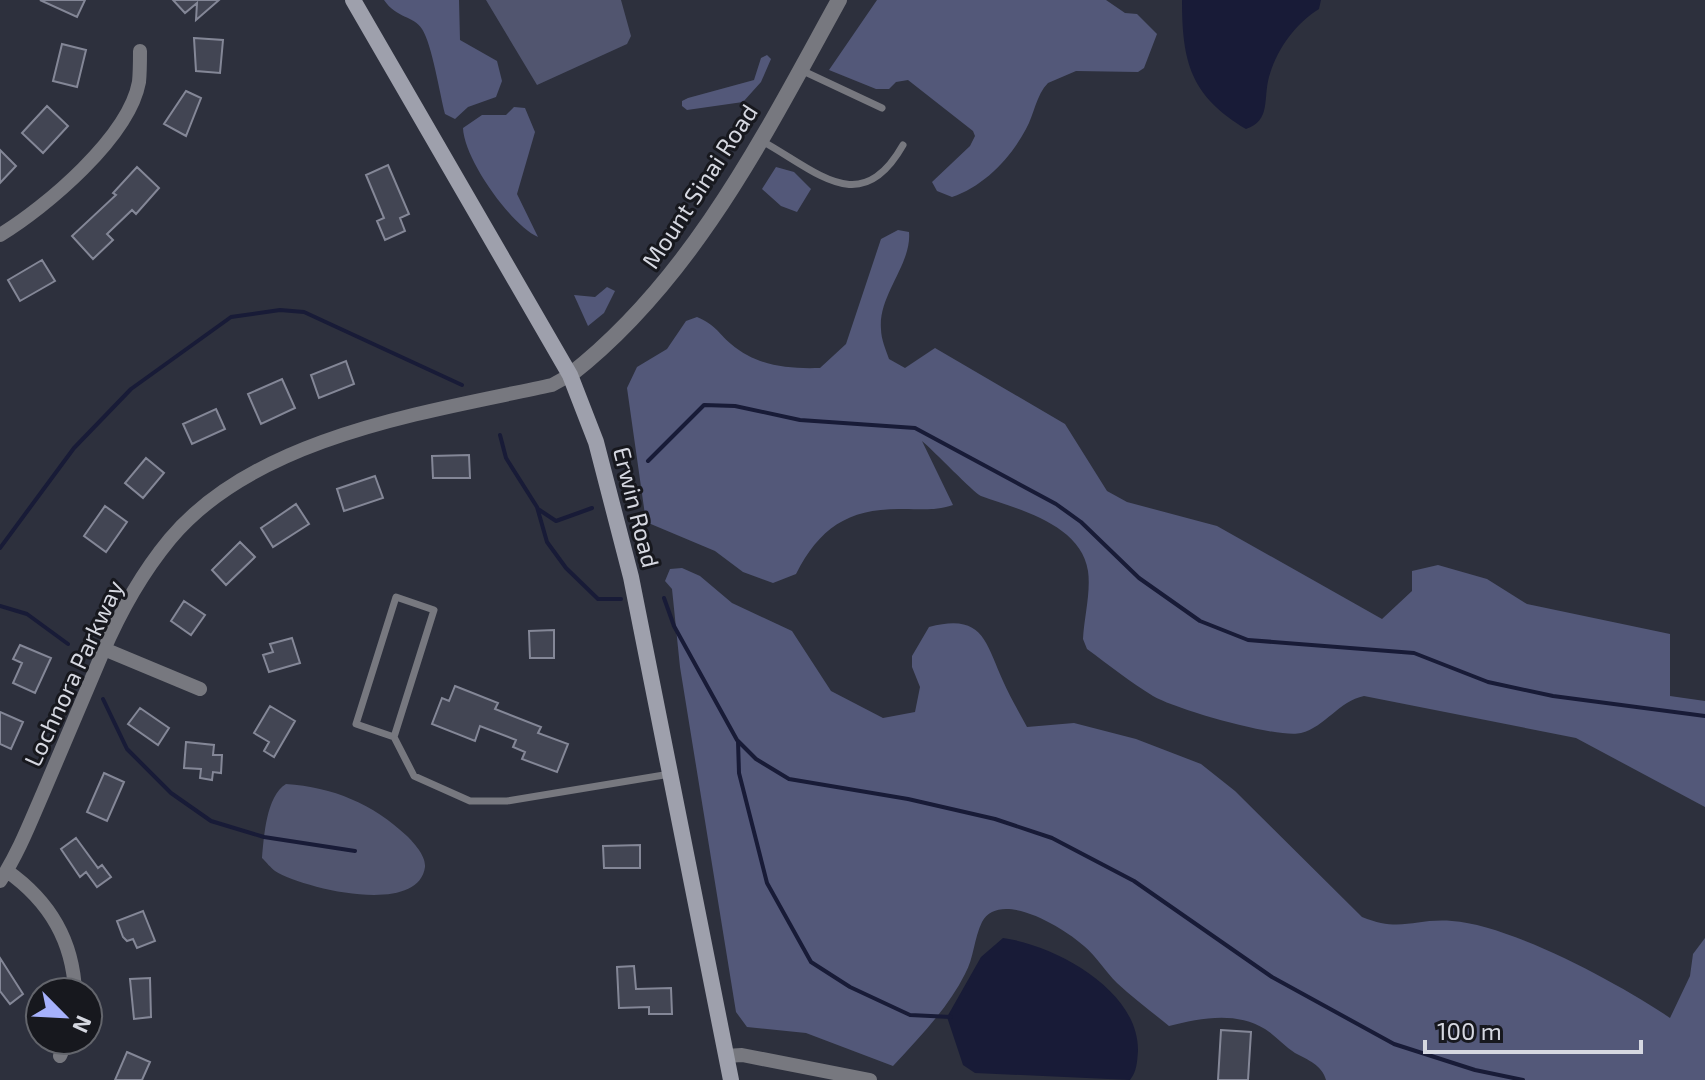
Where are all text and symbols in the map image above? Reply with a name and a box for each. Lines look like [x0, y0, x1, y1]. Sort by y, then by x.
street label: Mount Sinai Road [635, 98, 763, 274]
street label: Erwin Road [608, 444, 666, 570]
street label: Lochnora Parkway [17, 575, 129, 771]
north arrow [24, 976, 104, 1056]
scale bar [1425, 1004, 1641, 1054]
text: N [68, 1012, 98, 1037]
text: 100 m [1437, 1016, 1502, 1045]

